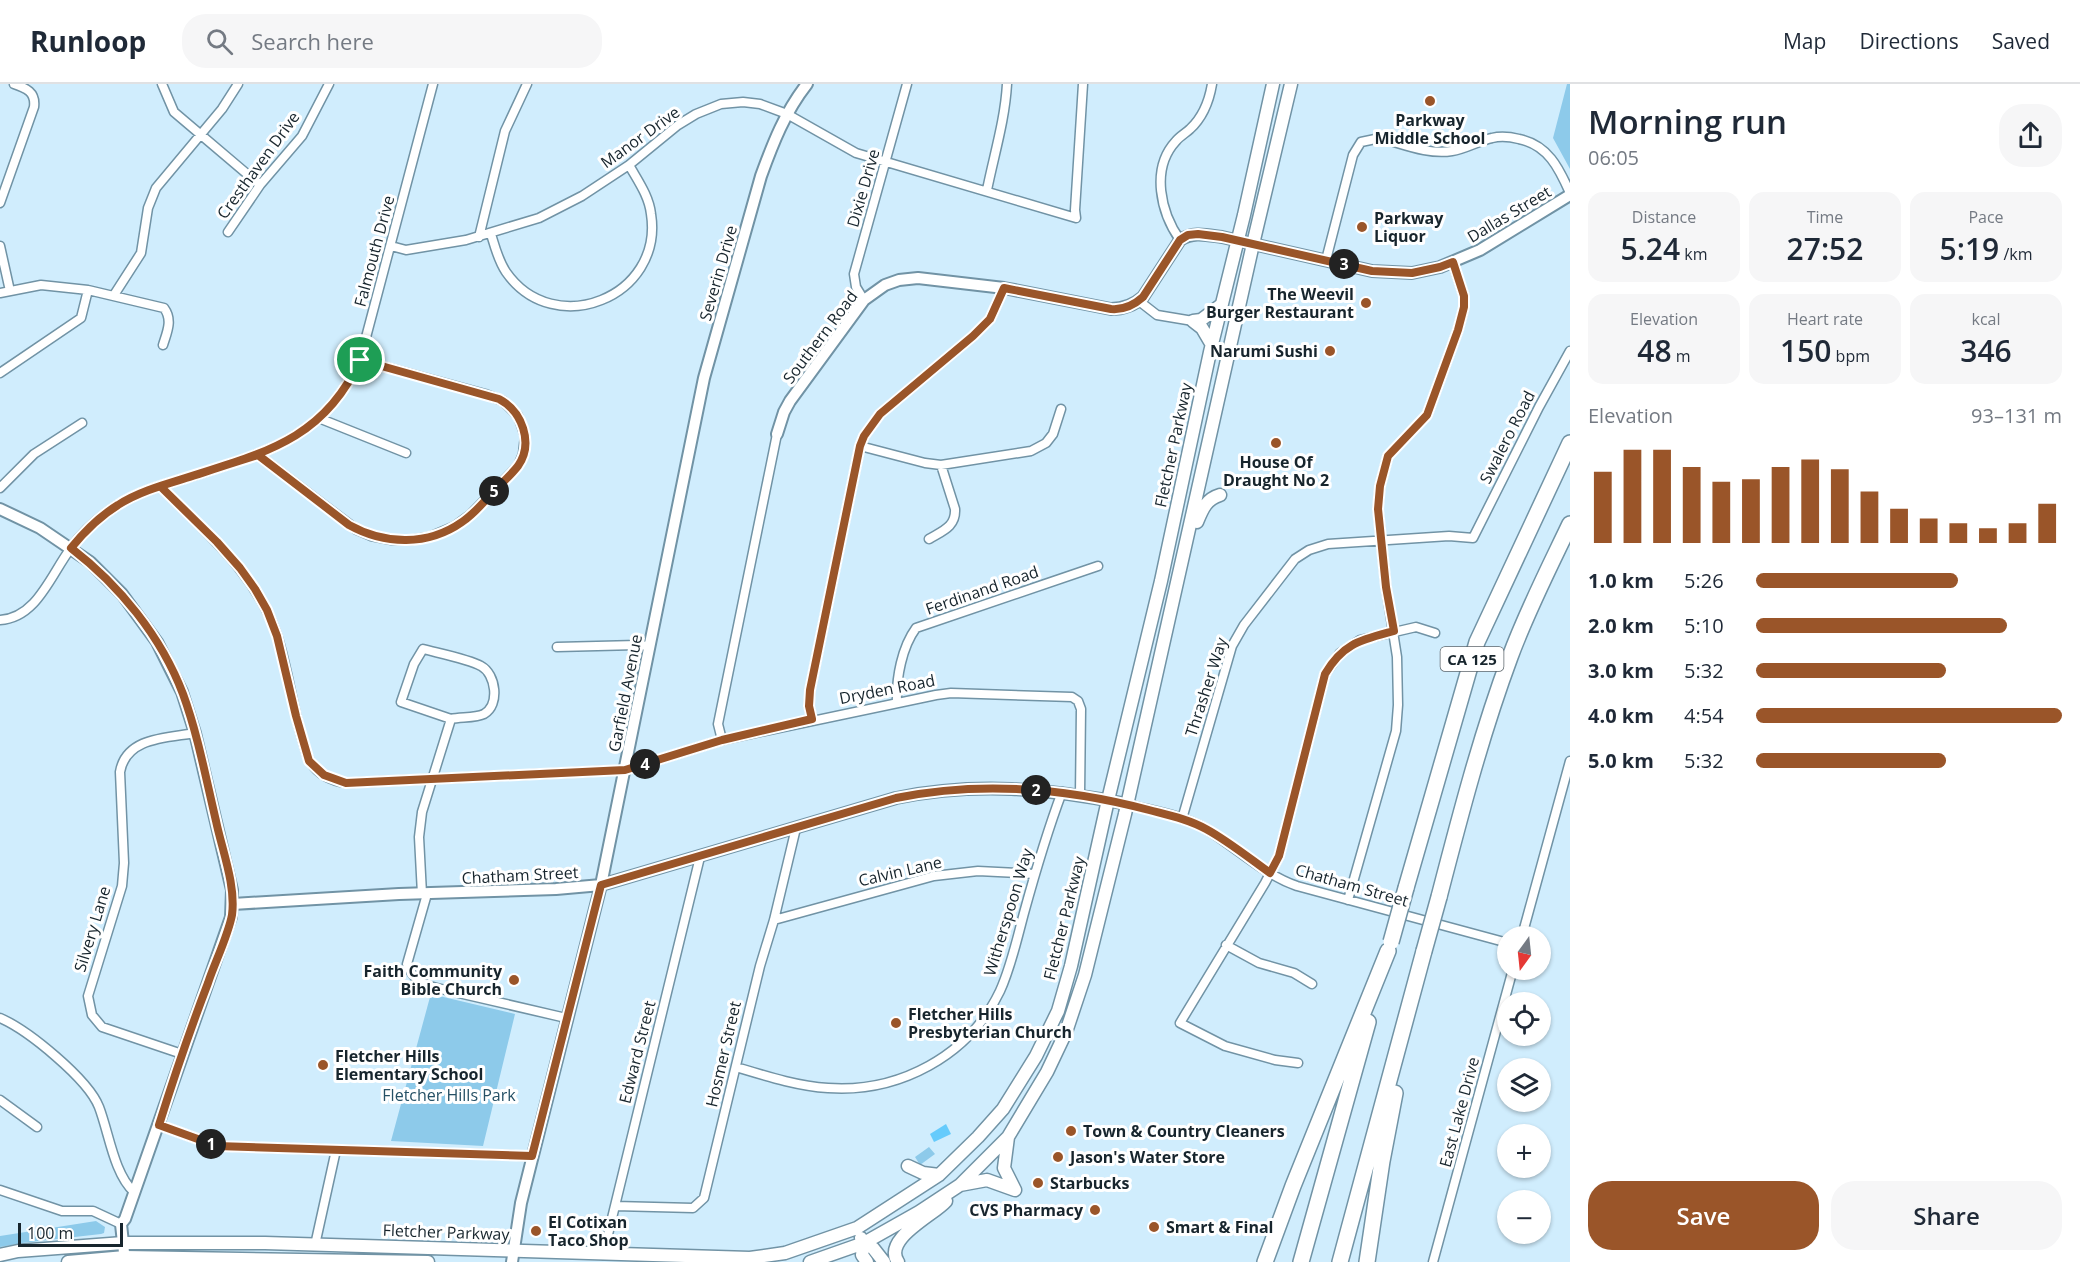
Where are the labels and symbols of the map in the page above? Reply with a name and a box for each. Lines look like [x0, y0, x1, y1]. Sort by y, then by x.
marker: Parkway Middle School [1423, 94, 1437, 108]
street label: Manor Drive [596, 101, 684, 173]
street label: Cresthaven Drive [212, 107, 304, 223]
place label: Parkway Middle School [1375, 109, 1485, 149]
street label: Dixie Drive [841, 146, 885, 230]
street label: Dallas Street [1463, 180, 1555, 248]
street label: Falmouth Drive [349, 193, 399, 309]
place label: Parkway Liquor [1374, 207, 1444, 247]
marker: Parkway Liquor [1355, 220, 1369, 234]
street label: Severin Drive [694, 223, 742, 323]
pin: 3 [1329, 249, 1359, 279]
place label: The Weevil Burger Restaurant [1206, 283, 1354, 323]
street label: Southern Road [778, 286, 862, 388]
marker: The Weevil Burger Restaurant [1359, 296, 1373, 310]
pin [334, 334, 385, 385]
place label: Narumi Sushi [1210, 340, 1318, 362]
marker: Narumi Sushi [1323, 344, 1337, 358]
street label: Fletcher Parkway [1149, 380, 1197, 509]
street label: Swalero Road [1474, 387, 1540, 487]
marker: House Of Draught No 2 [1269, 436, 1283, 450]
place label: House Of Draught No 2 [1223, 451, 1329, 491]
pin: 5 [479, 476, 509, 506]
street label: Ferdinand Road [923, 560, 1041, 620]
street label: Garfield Avenue [603, 632, 647, 754]
street label: Thrasher Way [1180, 634, 1233, 739]
road number: CA 125 [1440, 647, 1504, 671]
street label: Dryden Road [837, 669, 937, 709]
pin: 4 [630, 749, 660, 779]
pin: 2 [1021, 775, 1051, 805]
street label: Witherspoon Way [978, 845, 1038, 978]
street label: Calvin Lane [856, 851, 944, 891]
street label: Fletcher Parkway [1038, 853, 1090, 982]
street label: Chatham Street [1293, 858, 1411, 912]
street label: Chatham Street [461, 861, 579, 889]
street label: Silvery Lane [69, 883, 115, 975]
north arrow [1497, 926, 1551, 980]
place label: Faith Community Bible Church [364, 960, 503, 1000]
marker: Faith Community Bible Church [507, 973, 521, 987]
street label: Edward Street [614, 998, 660, 1106]
street label: Hosmer Street [700, 999, 746, 1109]
place label: Fletcher Hills Presbyterian Church [908, 1003, 1072, 1043]
marker: Fletcher Hills Presbyterian Church [889, 1016, 903, 1030]
place label: Fletcher Hills Elementary School [335, 1045, 483, 1085]
street label: East Lake Drive [1434, 1054, 1484, 1170]
marker: Fletcher Hills Elementary School [316, 1058, 330, 1072]
park label: Fletcher Hills Park [382, 1084, 516, 1106]
place label: Town & Country Cleaners [1083, 1120, 1285, 1142]
marker: Town & Country Cleaners [1064, 1124, 1078, 1138]
pin: 1 [196, 1129, 226, 1159]
place label: Jason's Water Store [1068, 1146, 1225, 1168]
marker: Jason's Water Store [1051, 1150, 1065, 1164]
place label: Starbucks [1050, 1172, 1129, 1194]
marker: Starbucks [1031, 1176, 1045, 1190]
place label: CVS Pharmacy [969, 1199, 1084, 1221]
marker: CVS Pharmacy [1088, 1203, 1102, 1217]
place label: El Cotixan Taco Shop [548, 1211, 629, 1251]
place label: Smart & Final [1166, 1216, 1273, 1238]
street label: Fletcher Parkway [382, 1219, 511, 1245]
scale bar [18, 1220, 123, 1248]
marker: Smart & Final [1147, 1220, 1161, 1234]
marker: El Cotixan Taco Shop [529, 1224, 543, 1238]

